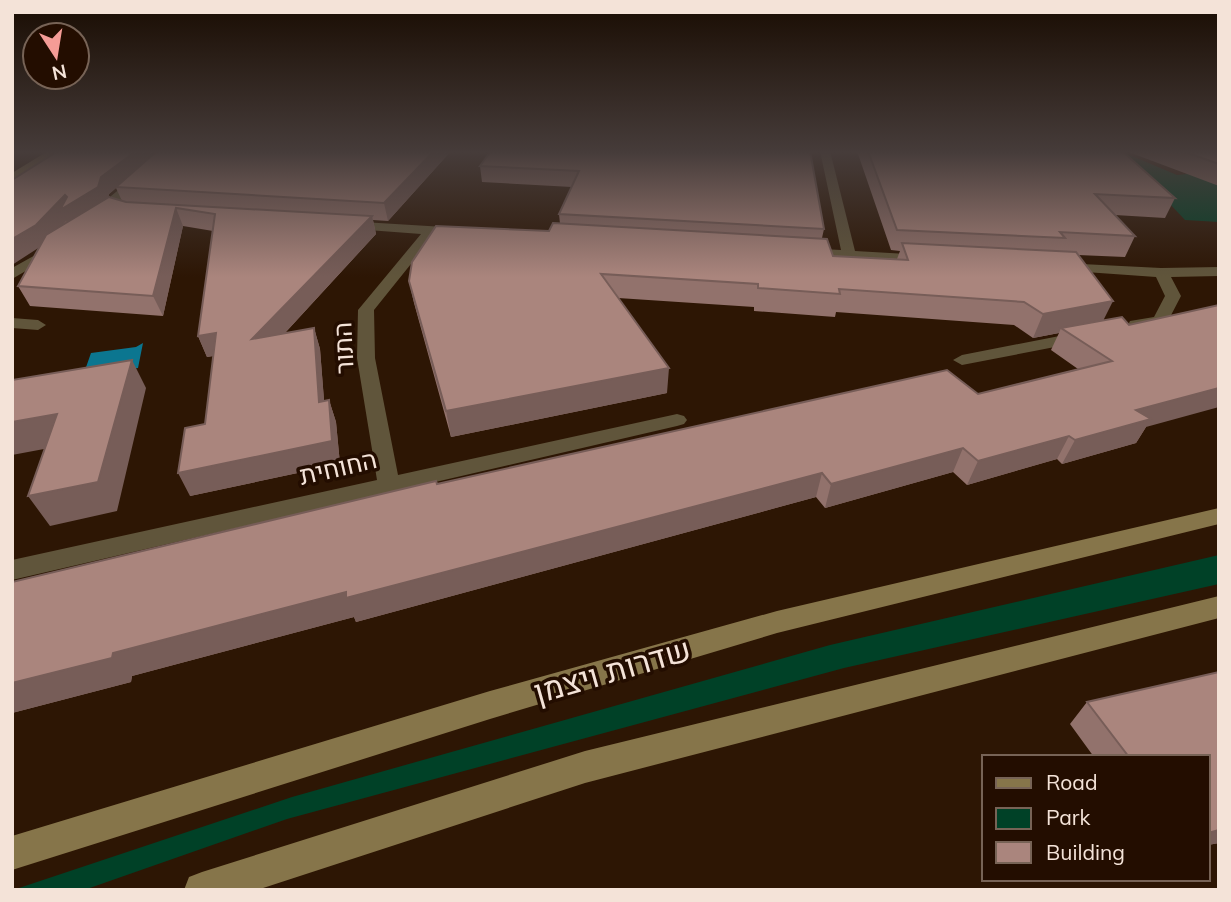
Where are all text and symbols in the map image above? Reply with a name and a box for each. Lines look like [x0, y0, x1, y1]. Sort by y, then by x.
north arrow [21, 21, 91, 91]
text: N [50, 59, 69, 86]
street label: התור [325, 321, 361, 375]
street label: החוחית [296, 442, 380, 492]
street label: שדרות ויצמן [529, 628, 695, 712]
legend [982, 755, 1210, 881]
text: Road [1046, 769, 1097, 795]
text: Park [1046, 804, 1090, 830]
text: Building [1046, 839, 1125, 865]

